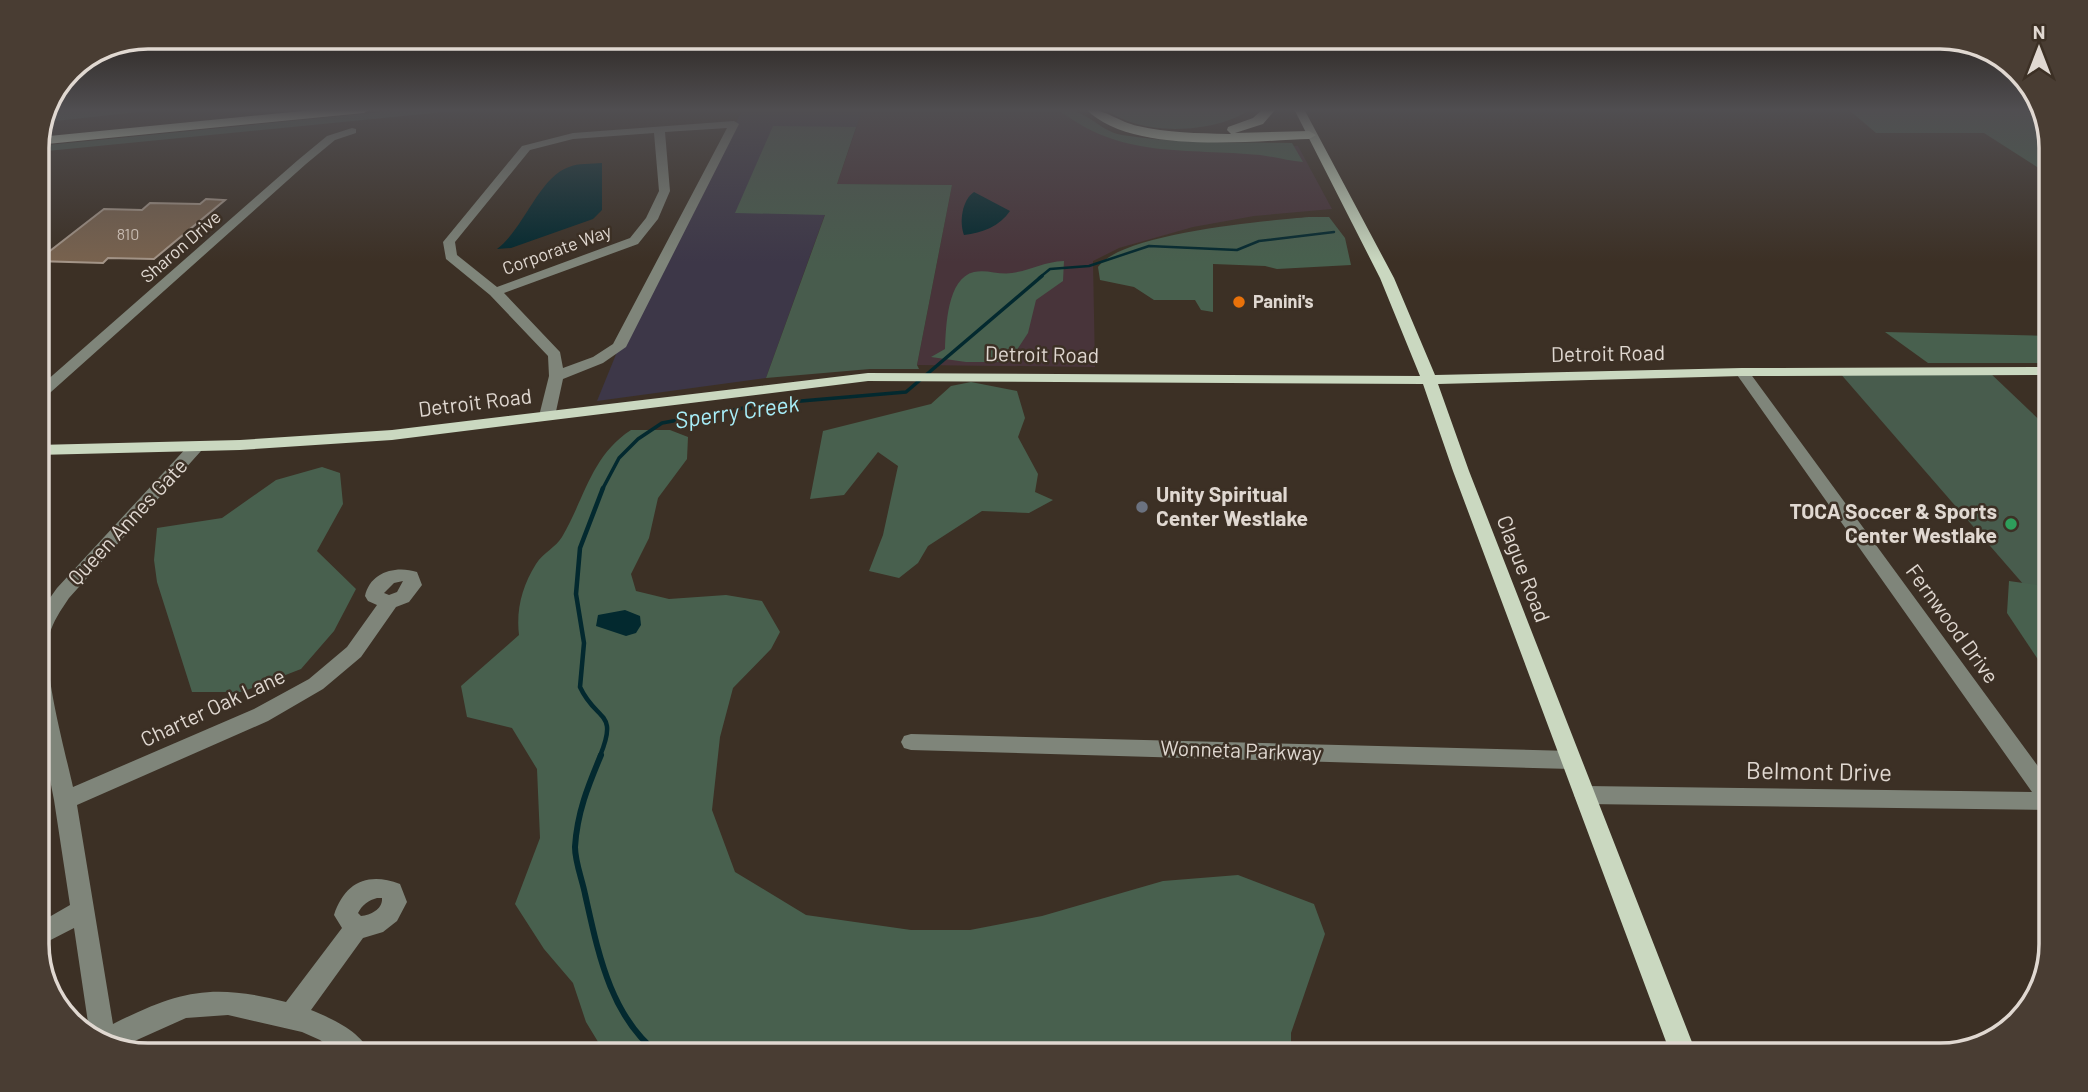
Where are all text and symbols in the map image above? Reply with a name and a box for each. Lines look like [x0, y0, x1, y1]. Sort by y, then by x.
north arrow [2004, 14, 2074, 84]
text: N [2033, 20, 2045, 43]
street label: Sharon Drive [136, 205, 225, 287]
street label: Corporate Way [499, 219, 614, 279]
house number: 810 [117, 224, 139, 243]
place label: Panini's [1253, 290, 1314, 312]
marker: Panini's [1231, 294, 1247, 310]
street label: Detroit Road [1551, 339, 1665, 366]
street label: Detroit Road [985, 340, 1099, 367]
street label: Detroit Road [417, 382, 533, 421]
water label: Sperry Creek [673, 388, 801, 434]
street label: Queen Annes Gate [62, 453, 192, 589]
place label: Unity Spiritual Center Westlake [1156, 481, 1308, 530]
place label: TOCA Soccer & Sports Center Westlake [1790, 498, 1997, 547]
marker: Unity Spiritual Center Westlake [1134, 499, 1150, 515]
street label: Clague Road [1493, 511, 1556, 626]
marker: TOCA Soccer & Sports Center Westlake [2003, 516, 2019, 532]
street label: Fernwood Drive [1902, 559, 2005, 688]
street label: Charter Oak Lane [136, 662, 289, 751]
street label: Wonneta Parkway [1160, 734, 1322, 765]
street label: Belmont Drive [1746, 755, 1892, 786]

